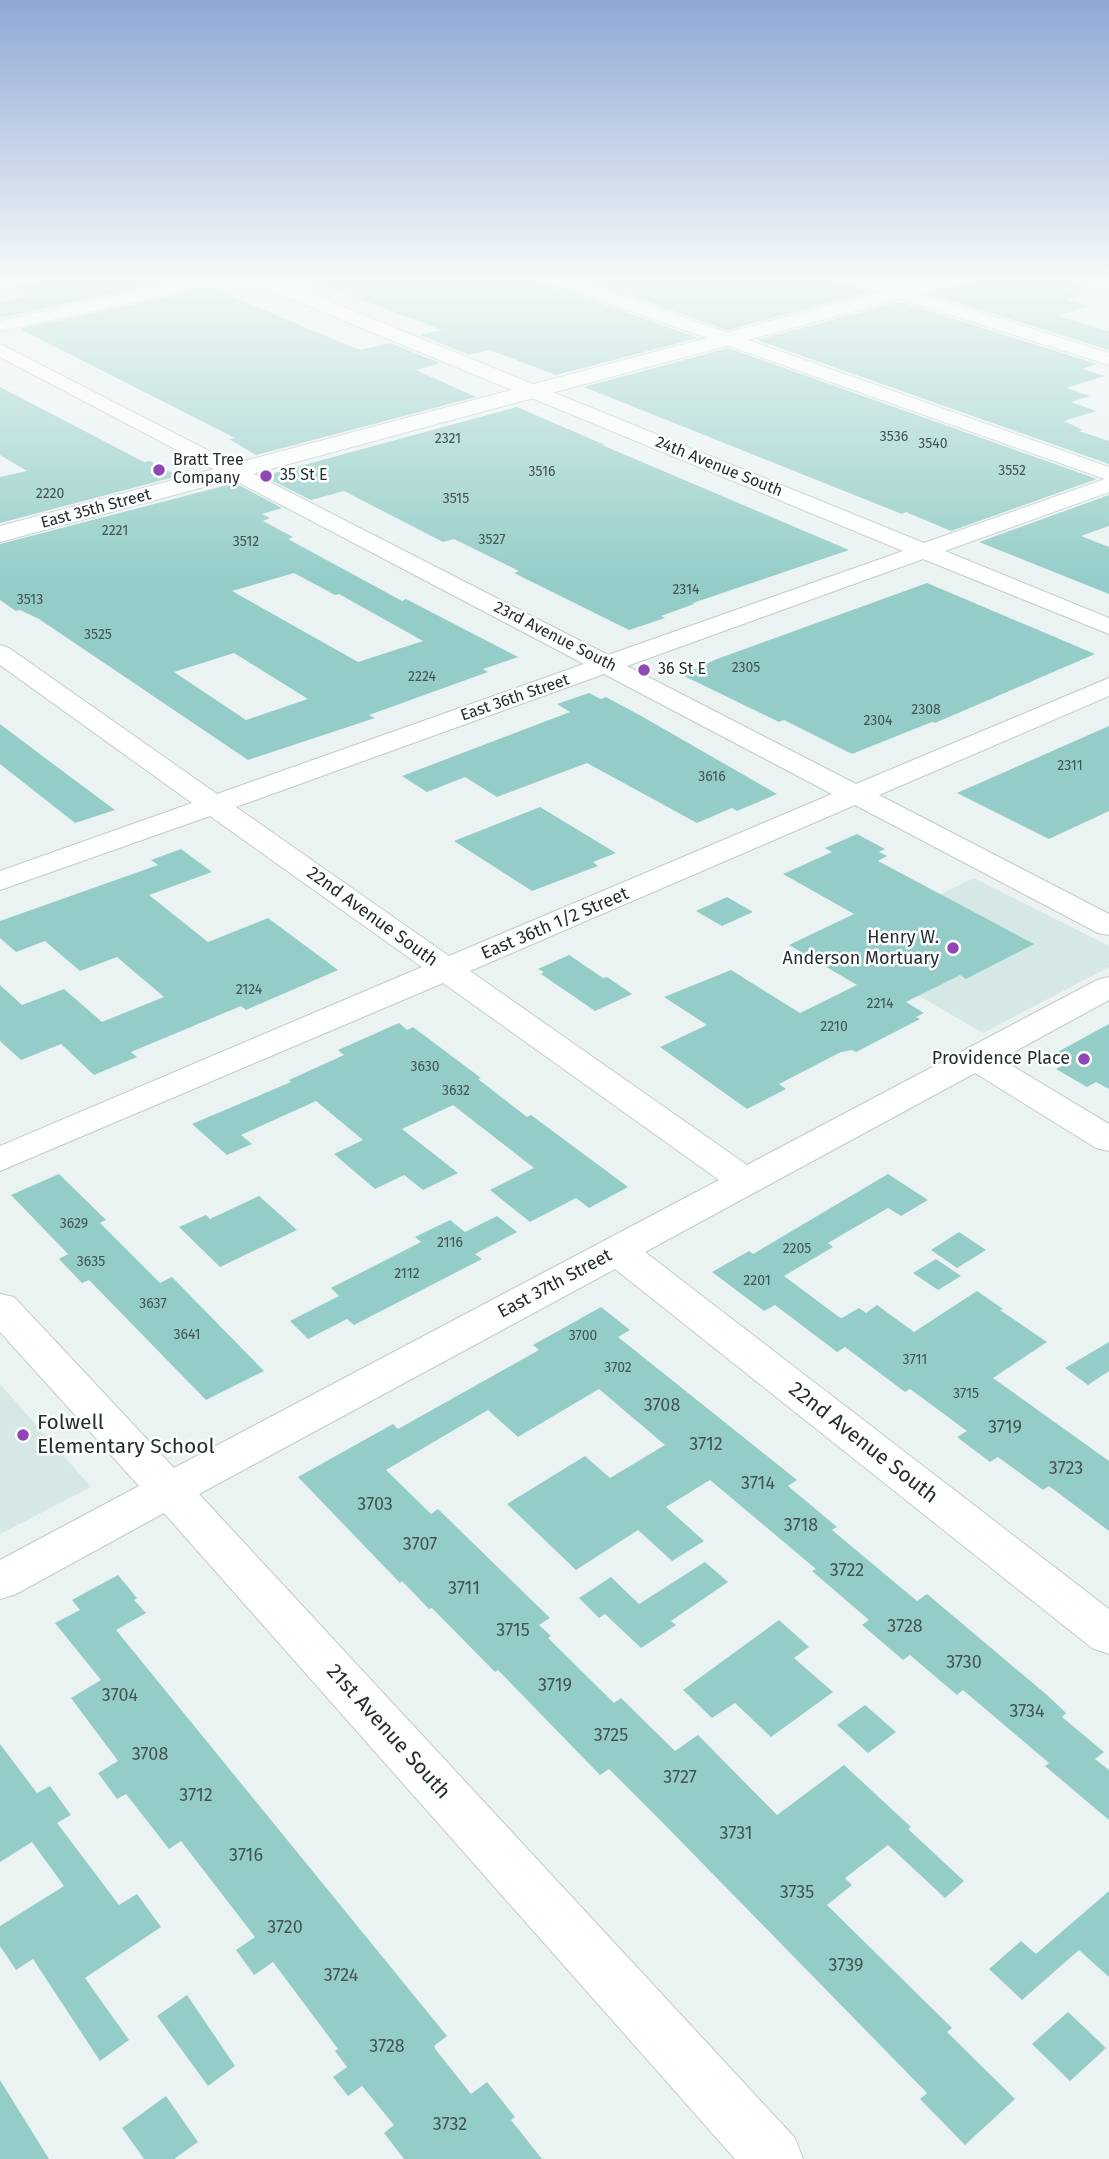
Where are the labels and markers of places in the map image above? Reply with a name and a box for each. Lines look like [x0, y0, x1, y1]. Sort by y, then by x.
place label: Bratt Tree Company [173, 451, 244, 489]
marker: Bratt Tree Company [151, 462, 167, 478]
place label: 35 St E [280, 466, 328, 486]
marker: 35 St E [258, 468, 274, 484]
place label: 36 St E [658, 660, 706, 680]
marker: 36 St E [636, 662, 652, 678]
place label: Henry W. Anderson Mortuary [783, 927, 939, 970]
marker: Henry W. Anderson Mortuary [945, 940, 961, 956]
place label: Providence Place [932, 1048, 1070, 1070]
marker: Providence Place [1076, 1051, 1092, 1067]
place label: Folwell Elementary School [37, 1410, 215, 1460]
marker: Folwell Elementary School [15, 1427, 31, 1443]

